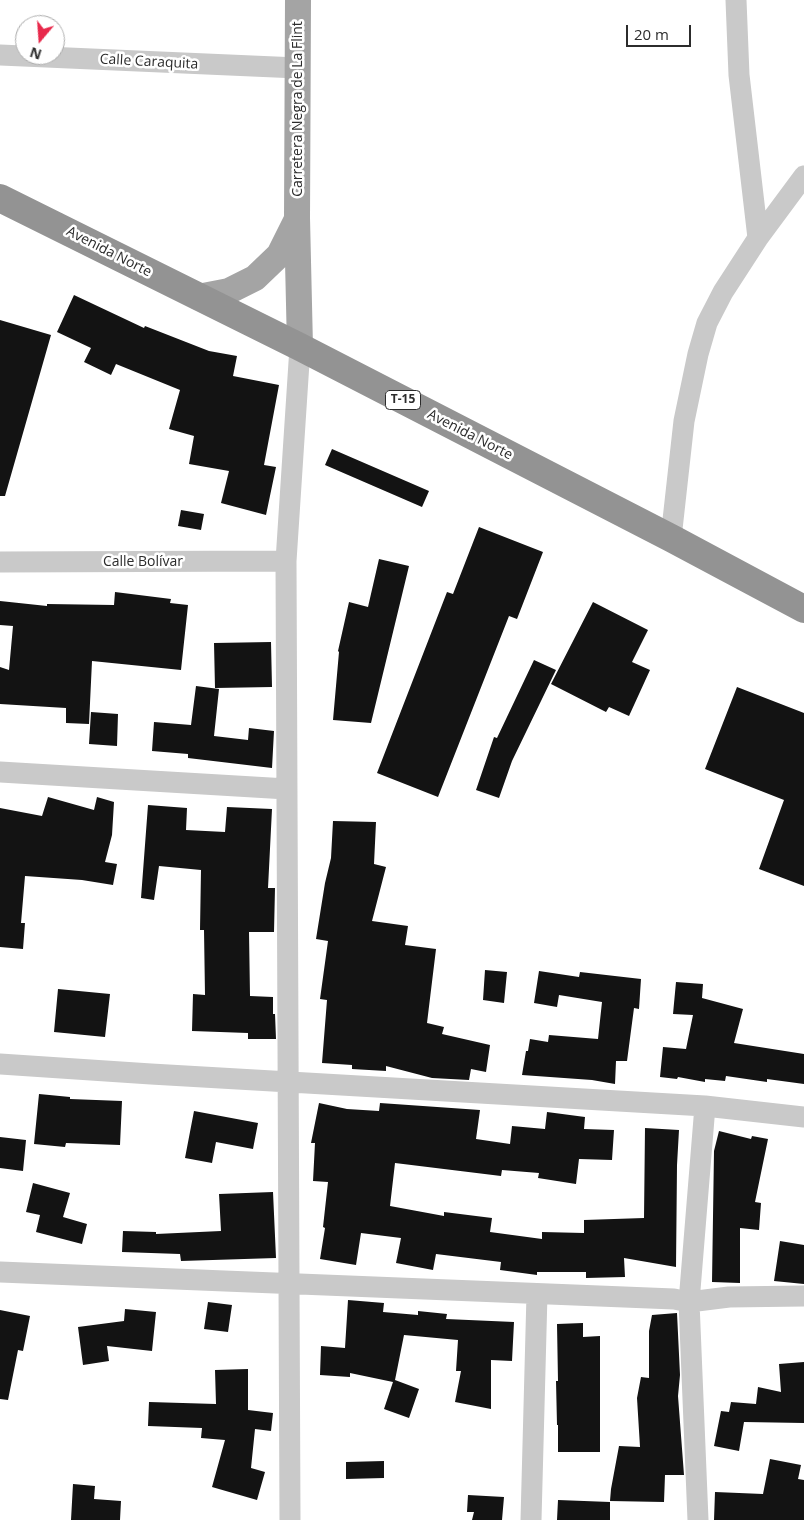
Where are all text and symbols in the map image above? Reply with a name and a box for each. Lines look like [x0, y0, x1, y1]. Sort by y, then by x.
north arrow [15, 15, 65, 65]
scale bar [629, 15, 694, 47]
street label: Carretera Negra de La Flint [290, 21, 306, 197]
text: 20 m [634, 24, 669, 44]
text: N [27, 43, 44, 65]
street label: Calle Caraquita [99, 51, 199, 73]
street label: Avenida Norte [64, 223, 154, 281]
road number: T-15 [386, 390, 420, 410]
street label: Avenida Norte [425, 406, 515, 464]
street label: Calle Bolívar [103, 554, 183, 570]

